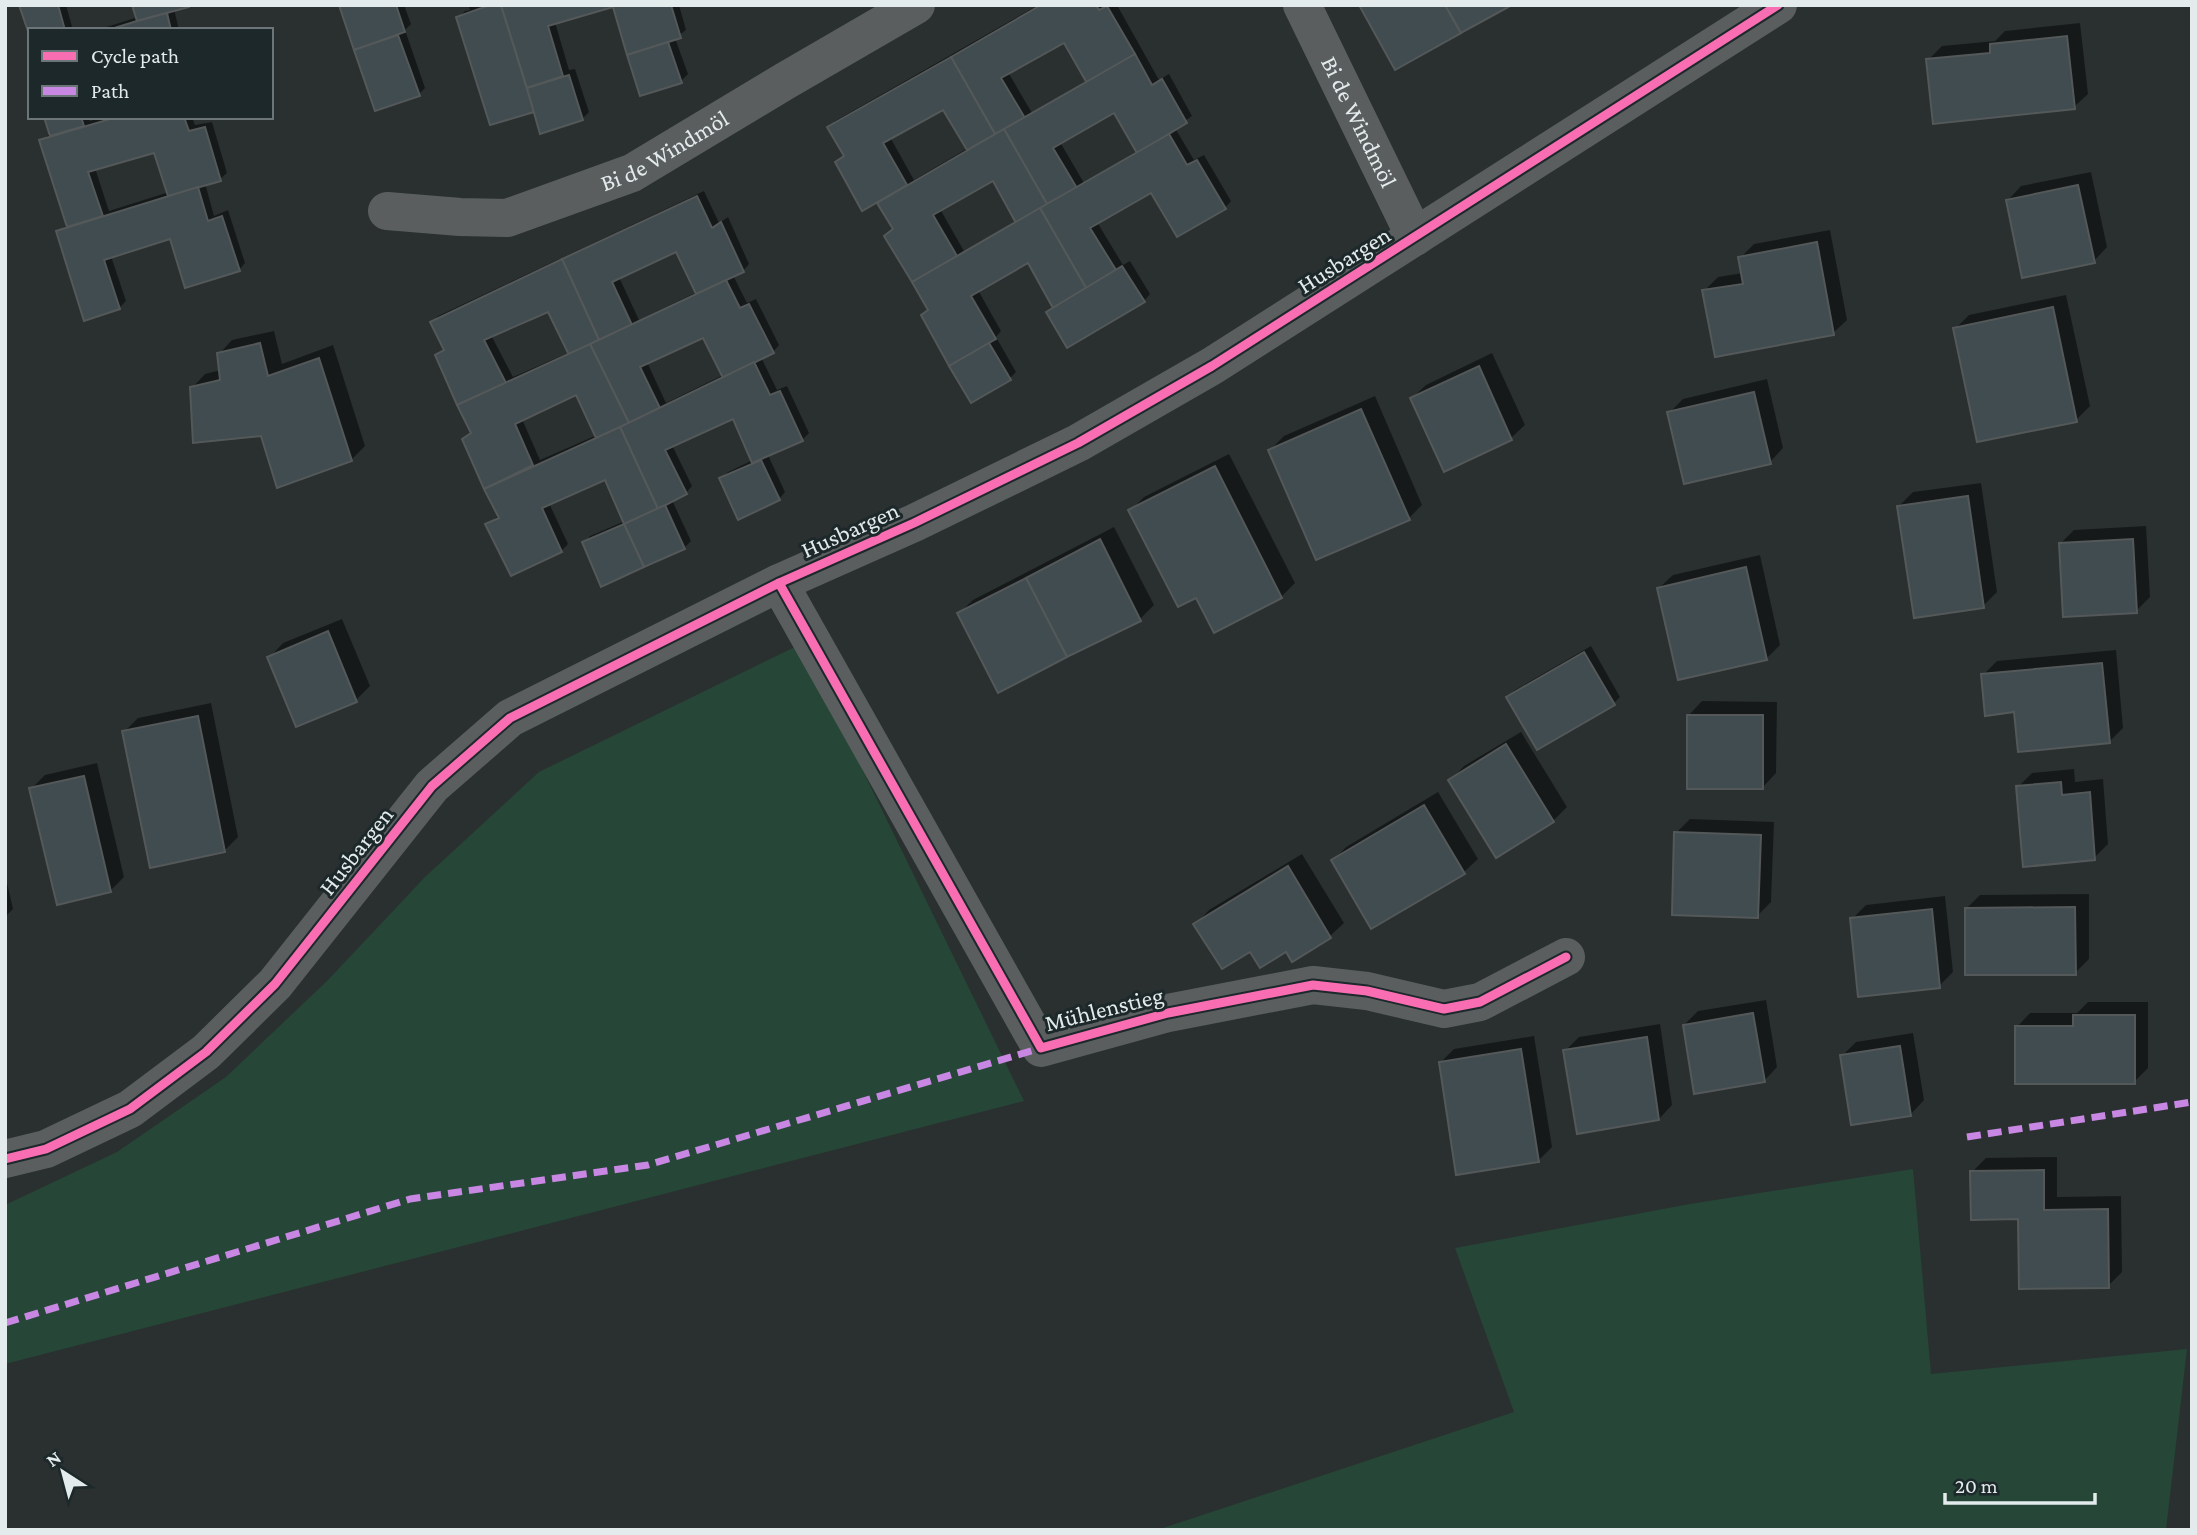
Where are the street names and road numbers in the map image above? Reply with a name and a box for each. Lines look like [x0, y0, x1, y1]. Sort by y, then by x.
street label: Bi de Windmöl [1316, 52, 1403, 192]
street label: Bi de Windmöl [597, 104, 733, 196]
street label: Husbargen [1292, 220, 1395, 299]
street label: Husbargen [797, 496, 903, 563]
street label: Husbargen [313, 801, 398, 900]
street label: Mühlenstieg [1042, 981, 1166, 1036]

